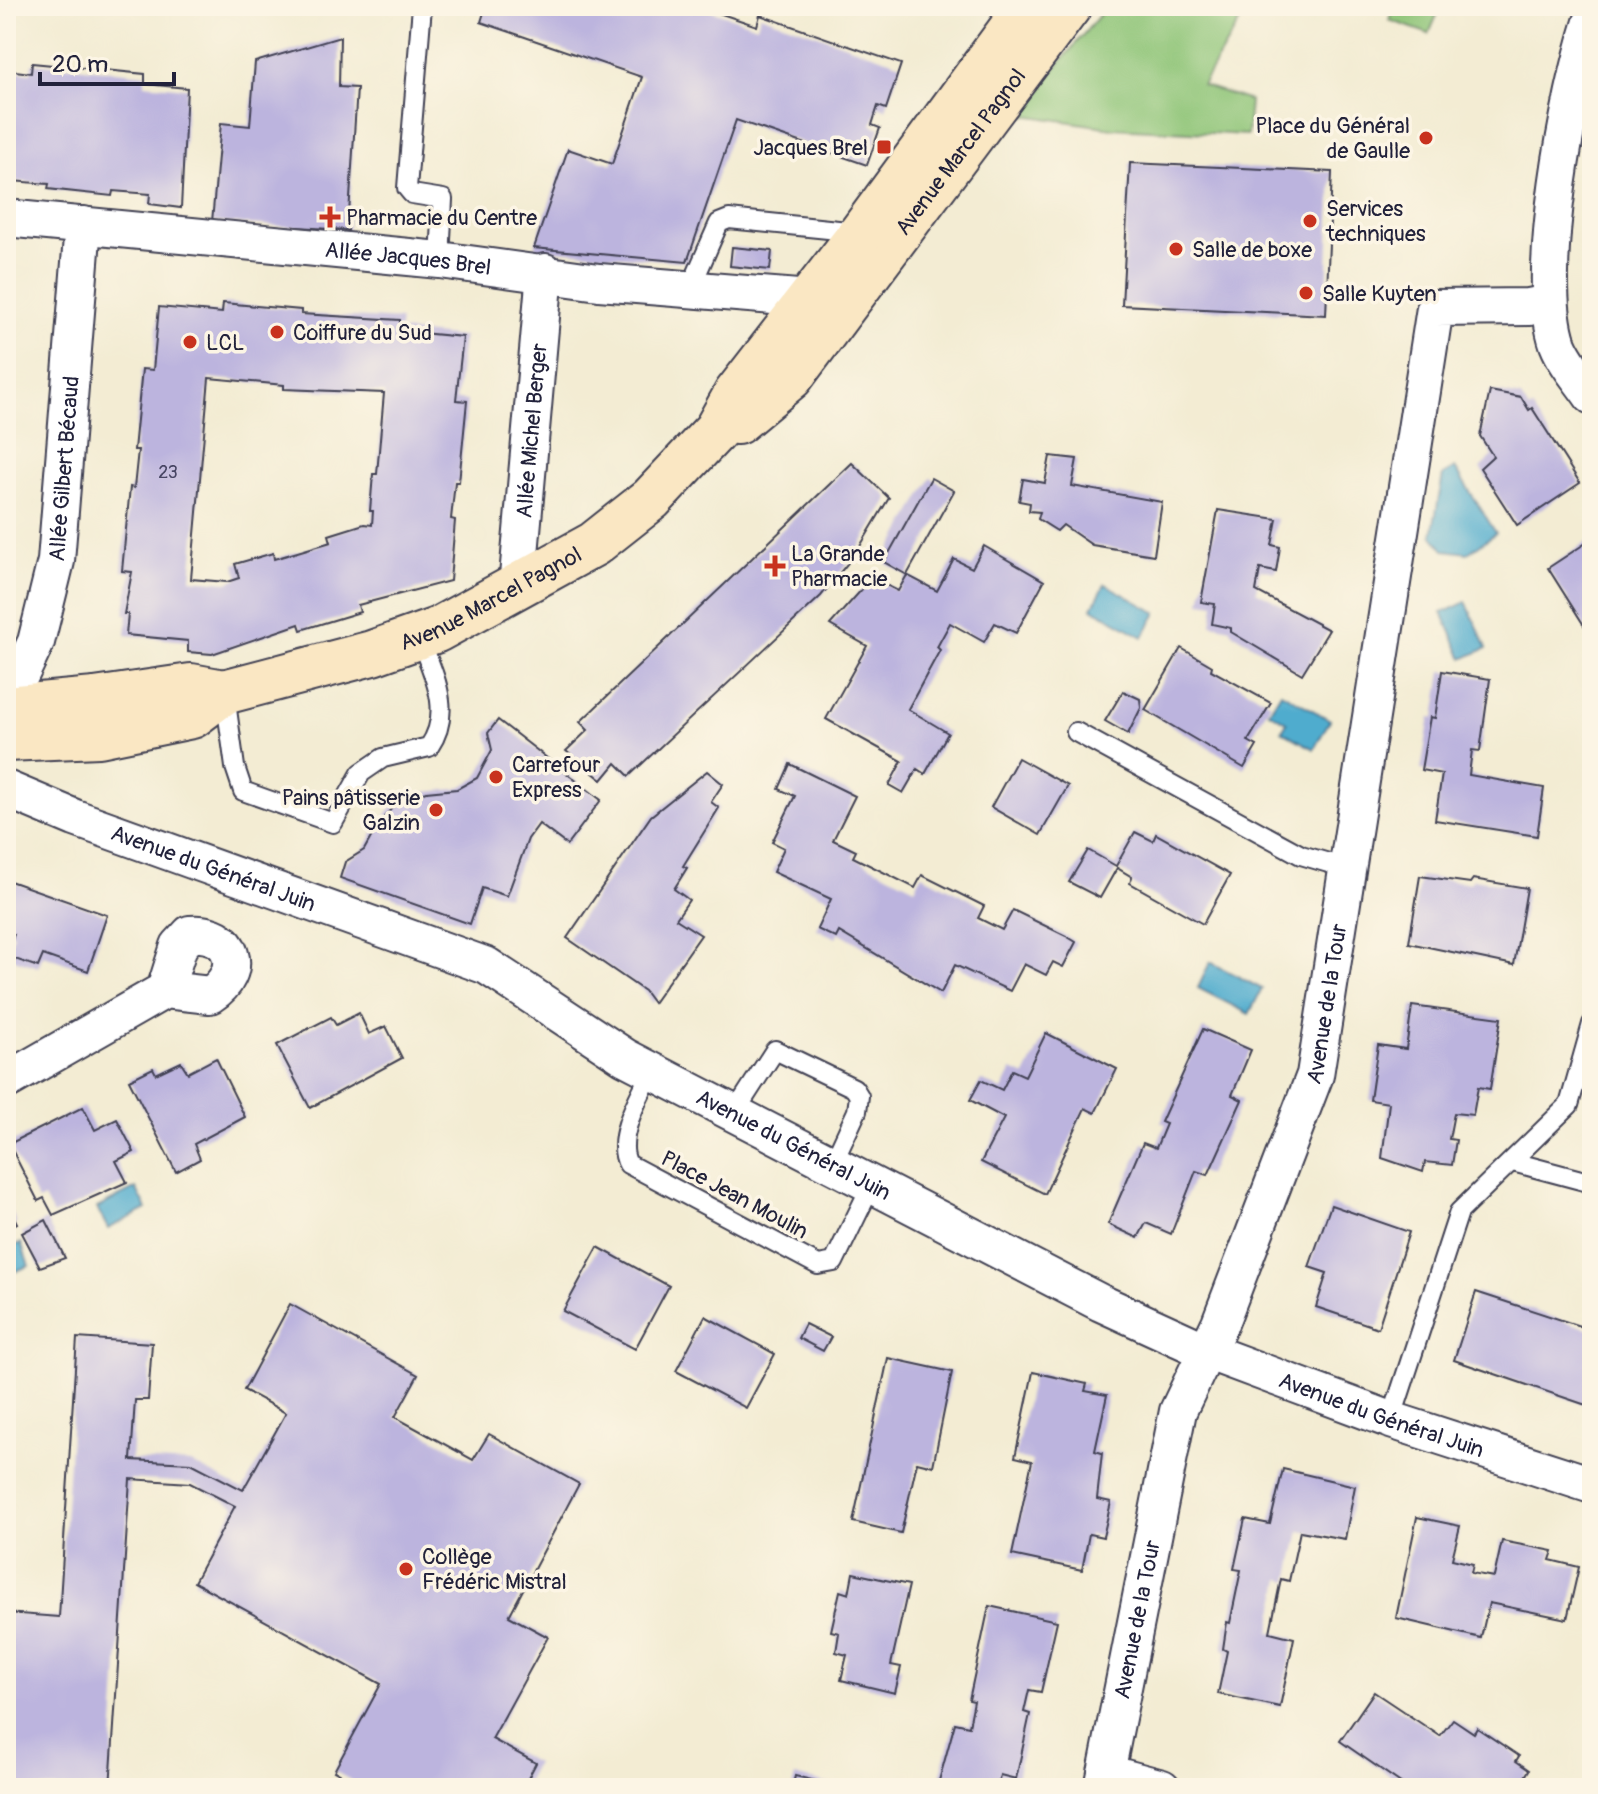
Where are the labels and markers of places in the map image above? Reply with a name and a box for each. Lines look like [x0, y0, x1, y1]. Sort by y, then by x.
place label: Place du Général de Gaulle [1255, 112, 1410, 165]
marker: Place du Général de Gaulle [1417, 129, 1435, 147]
place label: Jacques Brel [753, 134, 868, 162]
marker: Jacques Brel [875, 138, 893, 156]
place label: Services techniques [1325, 195, 1426, 248]
place label: Pharmacie du Centre [346, 204, 537, 232]
marker: Pharmacie du Centre [321, 208, 339, 226]
marker: Services techniques [1301, 212, 1319, 230]
place label: Salle de boxe [1192, 236, 1312, 264]
marker: Salle de boxe [1167, 240, 1185, 258]
place label: Salle Kuyten [1322, 280, 1437, 308]
marker: Salle Kuyten [1297, 284, 1315, 302]
place label: Coiffure du Sud [293, 319, 432, 347]
marker: Coiffure du Sud [268, 323, 286, 341]
place label: LCL [206, 329, 244, 357]
marker: LCL [181, 333, 199, 351]
place label: La Grande Pharmacie [791, 540, 887, 593]
marker: La Grande Pharmacie [766, 557, 784, 575]
place label: Carrefour Express [512, 751, 600, 804]
marker: Carrefour Express [487, 768, 505, 786]
place label: Pains pâtisserie Galzin [282, 784, 420, 837]
marker: Pains pâtisserie Galzin [427, 801, 445, 819]
place label: Collège Frédéric Mistral [422, 1543, 567, 1596]
marker: Collège Frédéric Mistral [397, 1560, 415, 1578]

